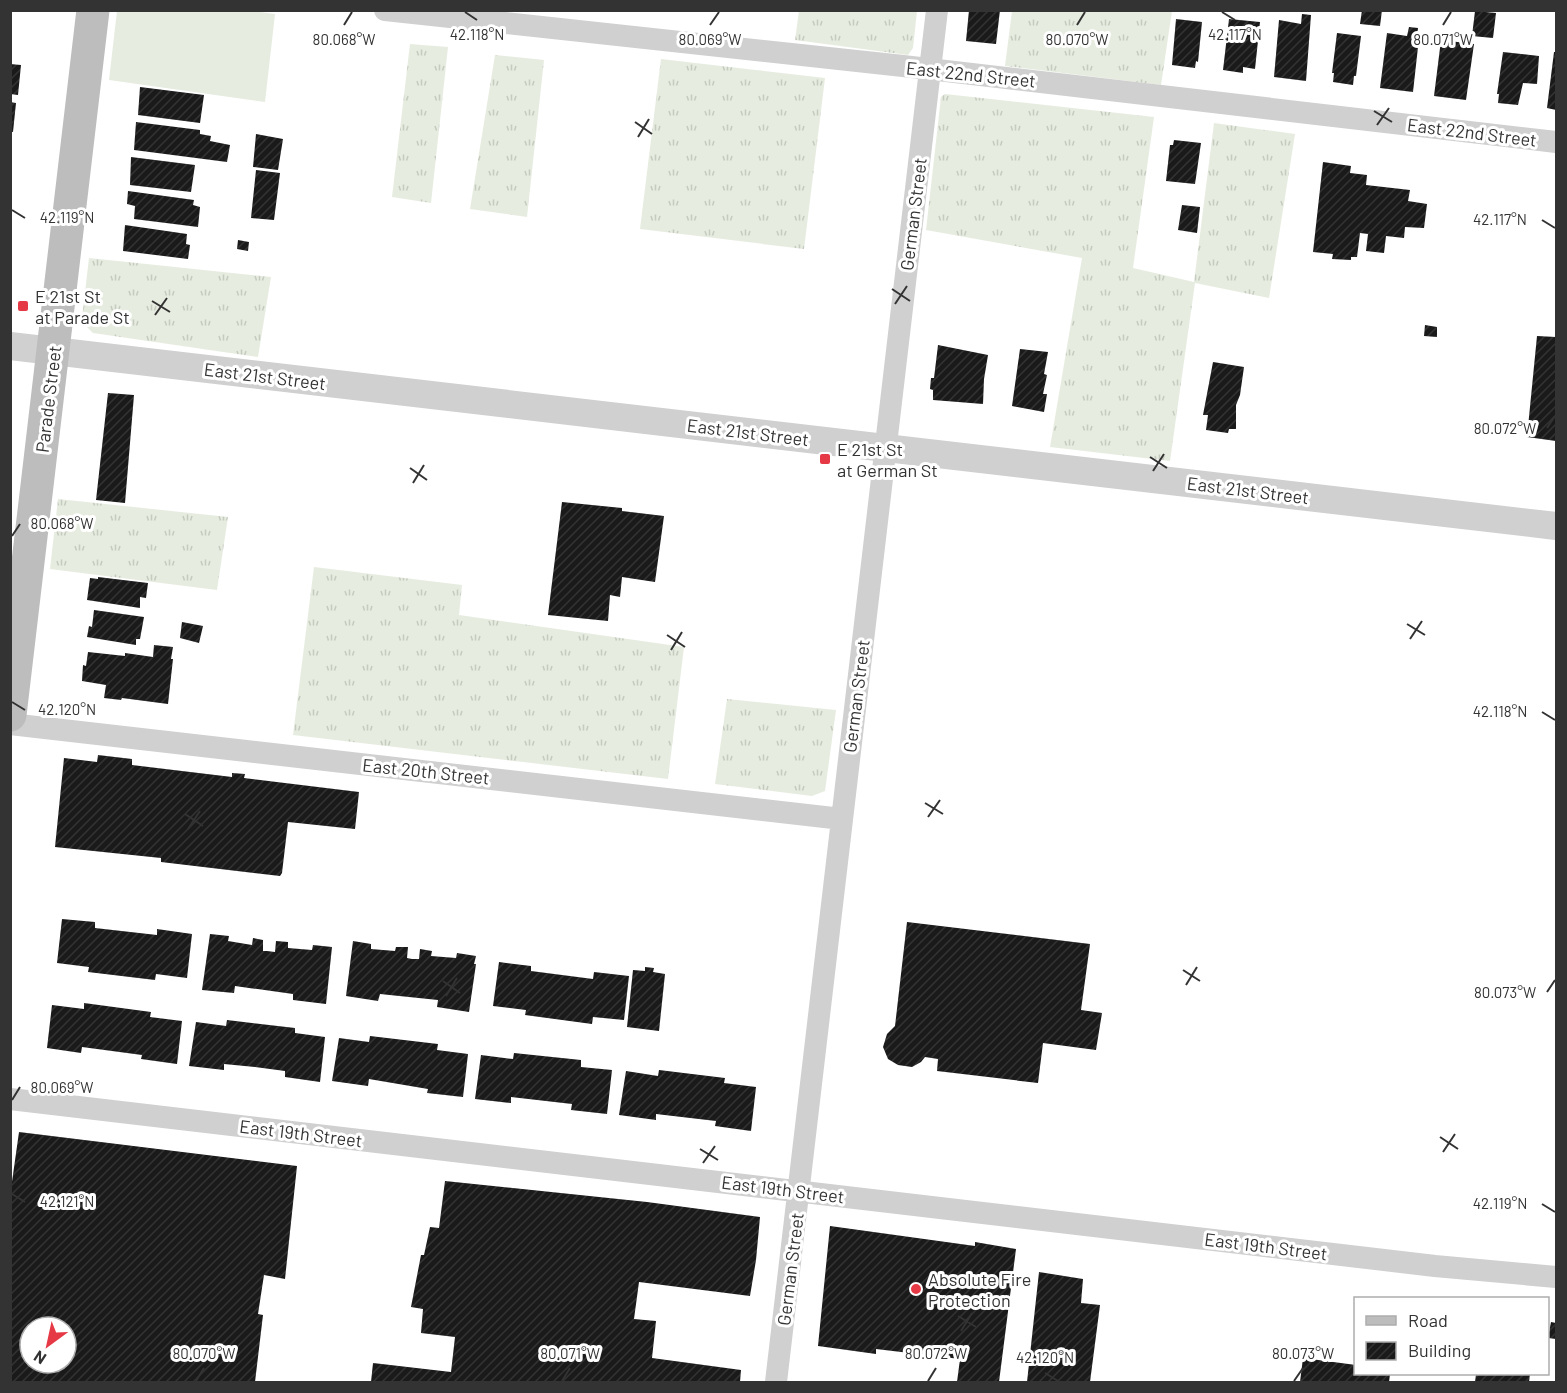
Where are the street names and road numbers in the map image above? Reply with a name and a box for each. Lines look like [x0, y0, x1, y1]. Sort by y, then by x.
street label: East 22nd Street [905, 56, 1037, 92]
street label: East 22nd Street [1406, 113, 1538, 151]
street label: German Street [895, 156, 931, 272]
street label: Parade Street [31, 344, 65, 454]
street label: East 21st Street [203, 358, 327, 394]
street label: East 21st Street [686, 414, 810, 450]
street label: East 21st Street [1186, 472, 1310, 508]
street label: German Street [838, 638, 874, 754]
street label: East 20th Street [361, 753, 491, 789]
street label: East 19th Street [238, 1115, 364, 1151]
street label: East 19th Street [720, 1171, 846, 1207]
street label: German Street [772, 1211, 808, 1327]
street label: East 19th Street [1203, 1228, 1329, 1264]

